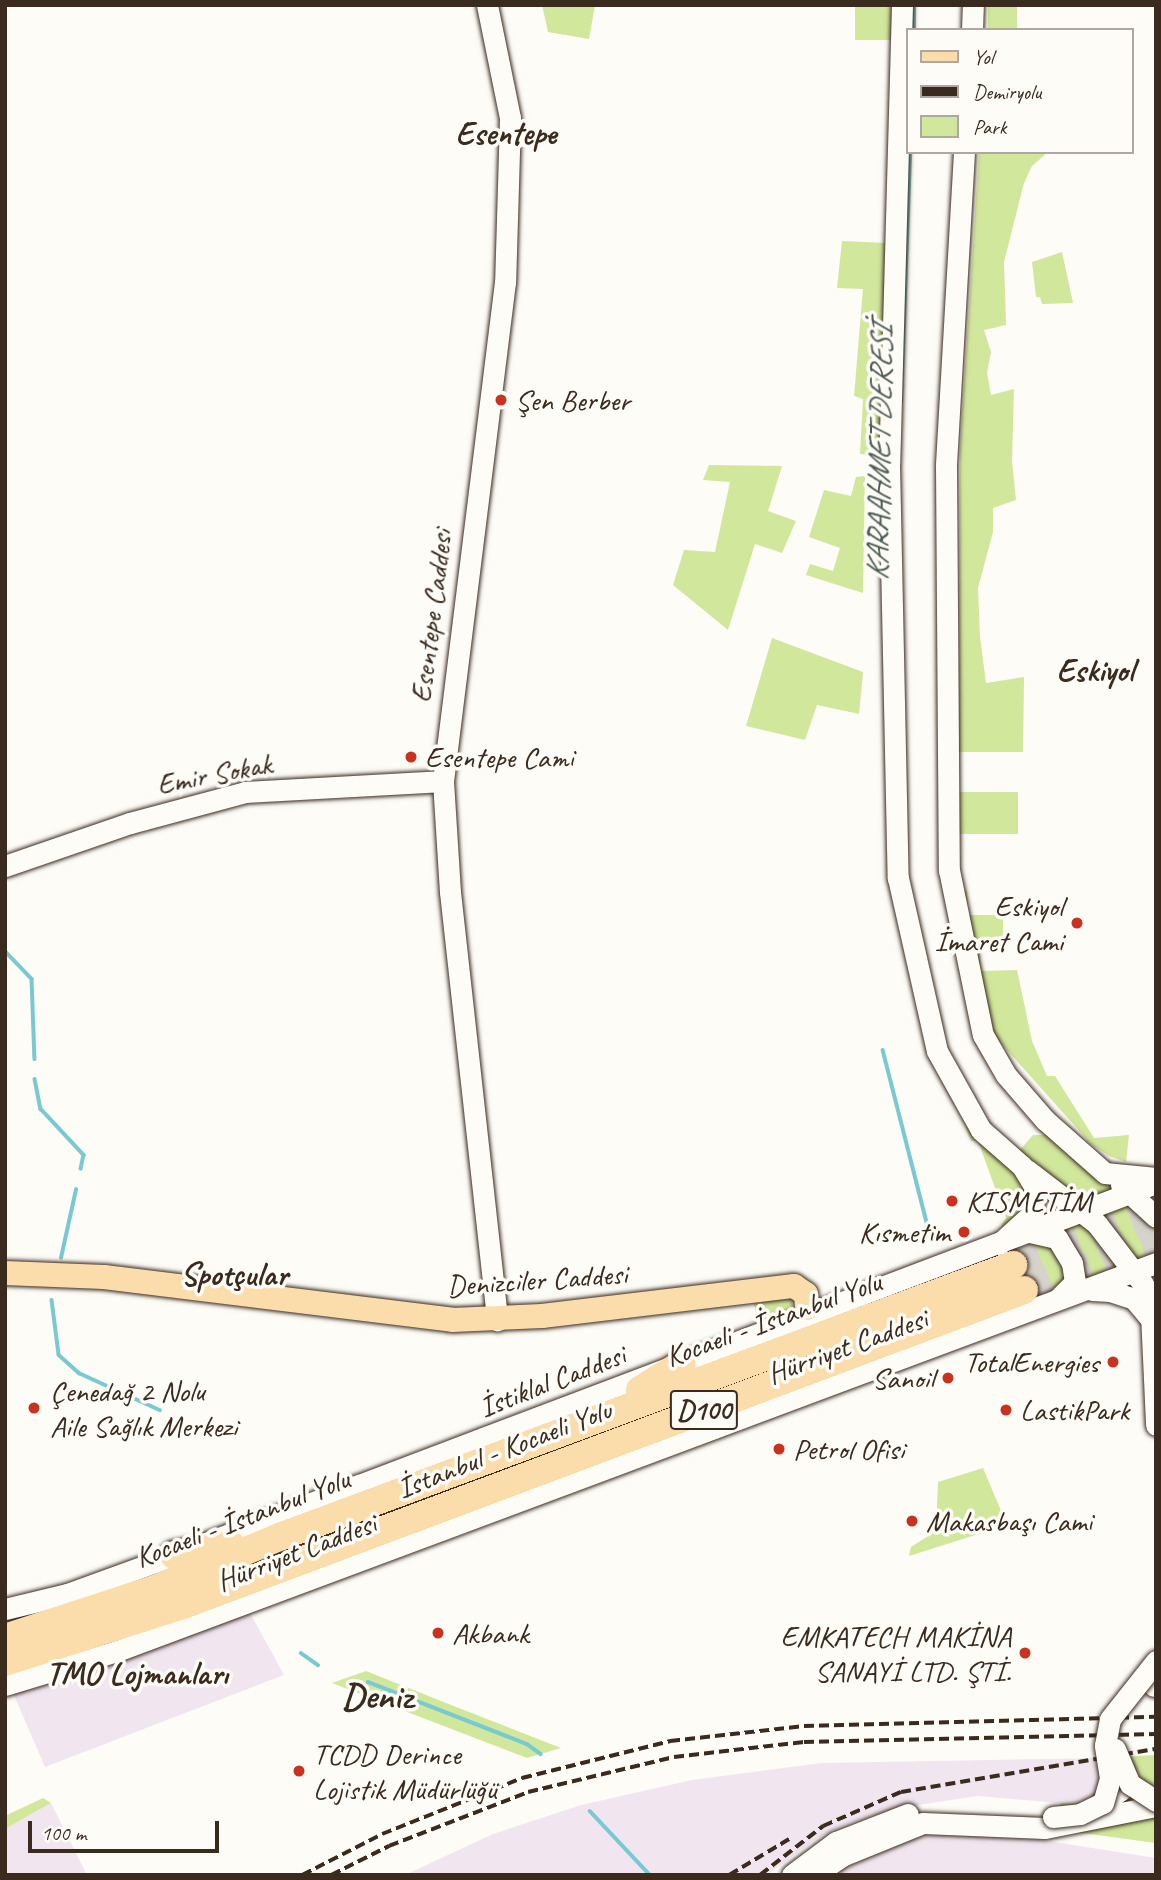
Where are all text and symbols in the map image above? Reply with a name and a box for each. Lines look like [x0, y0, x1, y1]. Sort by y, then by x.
legend [906, 28, 1133, 154]
text: Yol [973, 44, 993, 70]
text: Demiryolu [973, 79, 1041, 105]
district label: Esentepe [456, 114, 556, 154]
text: Park [973, 114, 1006, 140]
water label: KARAAHMET DERESİ [859, 325, 901, 581]
place label: Şen Berber [515, 382, 630, 418]
marker: Şen Berber [493, 392, 509, 408]
street label: Esentepe Caddesi [403, 528, 459, 704]
district label: Eskiyol [1056, 651, 1134, 691]
place label: Esentepe Cami [425, 739, 572, 775]
street label: Emir Sokak [154, 745, 274, 803]
marker: Esentepe Cami [403, 749, 419, 765]
place label: Eskiyol İmaret Cami [934, 888, 1063, 958]
marker: Eskiyol İmaret Cami [1069, 915, 1085, 931]
place label: KISMETİM [966, 1183, 1092, 1219]
marker: KISMETİM [944, 1193, 960, 1209]
place label: Kısmetim [859, 1214, 950, 1250]
marker: Kısmetim [956, 1224, 972, 1240]
district label: Spotçular [180, 1255, 288, 1295]
street label: Denizciler Caddesi [445, 1256, 629, 1304]
street label: Kocaeli - İstanbul Yolu [660, 1263, 886, 1375]
street label: Hürriyet Caddesi [762, 1300, 932, 1392]
street label: İstiklal Caddesi [473, 1336, 631, 1426]
place label: TotalEnergies [964, 1344, 1099, 1380]
marker: TotalEnergies [1105, 1354, 1121, 1370]
place label: Sanoil [872, 1360, 934, 1396]
marker: Sanoil [940, 1370, 956, 1386]
place label: Çenedağ 2 Nolu Aile Sağlık Merkezi [50, 1373, 238, 1444]
road number: D100 [669, 1386, 739, 1434]
street label: İstanbul - Kocaeli Yolu [392, 1392, 616, 1506]
place label: LastikPark [1020, 1392, 1129, 1428]
marker: Çenedağ 2 Nolu Aile Sağlık Merkezi [24, 1398, 44, 1418]
marker: LastikPark [998, 1402, 1014, 1418]
place label: Petrol Ofisi [793, 1431, 904, 1467]
marker: Petrol Ofisi [771, 1441, 787, 1457]
street label: Kocaeli - İstanbul Yolu [130, 1461, 354, 1575]
place label: Makasbaşı Cami [926, 1503, 1092, 1539]
street label: Hürriyet Caddesi [211, 1505, 381, 1599]
marker: Makasbaşı Cami [904, 1513, 920, 1529]
place label: Akbank [452, 1615, 529, 1651]
place label: EMKATECH MAKİNA SANAYİ LTD. ŞTİ. [781, 1618, 1011, 1688]
marker: Akbank [430, 1625, 446, 1641]
marker: EMKATECH MAKİNA SANAYİ LTD. ŞTİ. [1017, 1645, 1033, 1661]
district label: TMO Lojmanları [46, 1654, 228, 1694]
district label: Deniz [342, 1674, 412, 1718]
place label: TCDD Derince Lojistik Müdürlüğü [313, 1736, 496, 1806]
marker: TCDD Derince Lojistik Müdürlüğü [291, 1763, 307, 1779]
scale bar [32, 1806, 222, 1850]
text: 100 m [41, 1820, 86, 1846]

